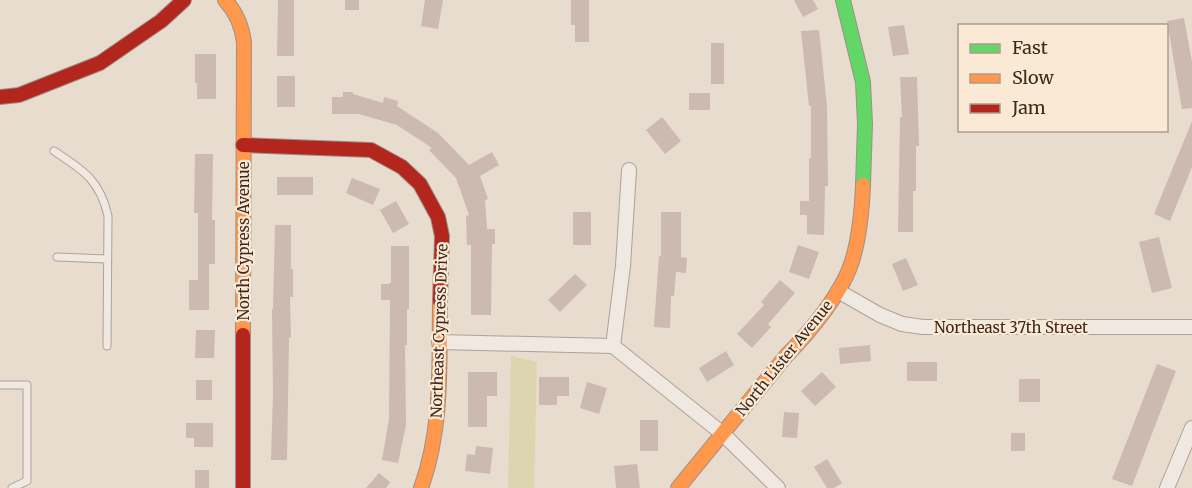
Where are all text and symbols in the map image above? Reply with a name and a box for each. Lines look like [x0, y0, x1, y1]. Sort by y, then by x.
legend [958, 24, 1168, 132]
text: Fast [1012, 36, 1048, 59]
text: Slow [1012, 66, 1055, 89]
text: Jam [1011, 96, 1046, 119]
street label: North Cypress Avenue [234, 161, 253, 320]
street label: Northeast Cypress Drive [426, 243, 452, 418]
street label: North Lister Avenue [731, 296, 837, 420]
street label: Northeast 37th Street [934, 318, 1088, 337]

